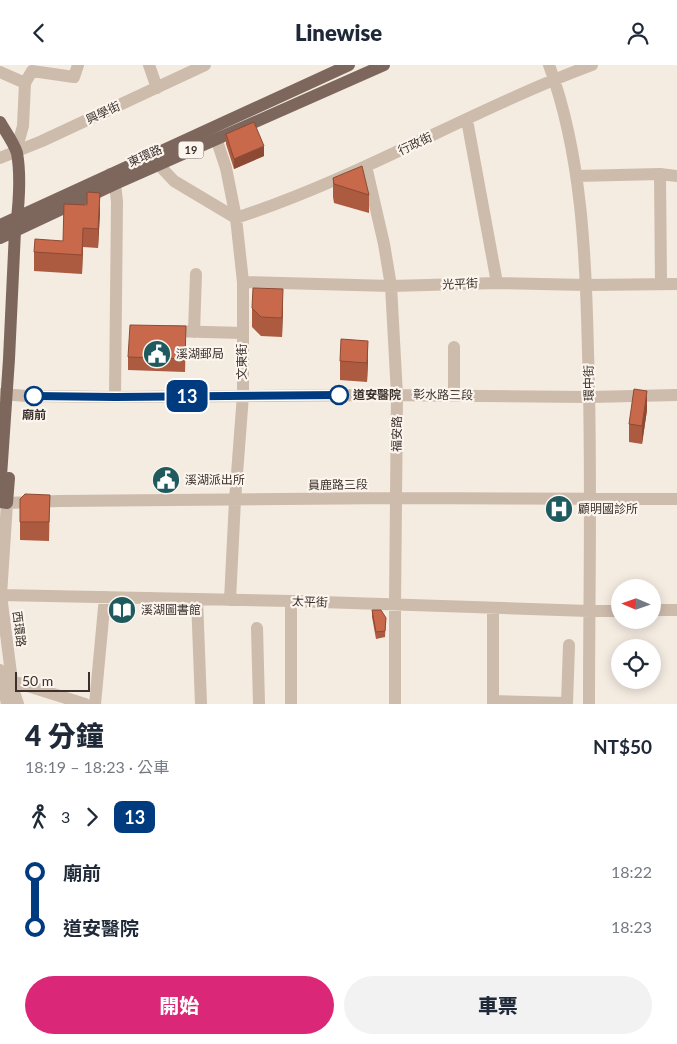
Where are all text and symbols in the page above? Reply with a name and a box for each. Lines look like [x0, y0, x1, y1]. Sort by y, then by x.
icon: back [25, 19, 53, 47]
text: Linewise [295, 19, 382, 46]
icon: person [624, 19, 652, 47]
street label: 興學街 [83, 98, 122, 127]
street label: 行政街 [395, 129, 434, 158]
street label: 東環路 [125, 141, 164, 170]
road number: 19 [178, 141, 204, 159]
street label: 光平街 [442, 275, 478, 292]
public building icon: 溪湖郵局 [142, 339, 172, 369]
street label: 文東街 [234, 344, 249, 380]
place label: 溪湖郵局 [176, 346, 224, 361]
street label: 環中街 [581, 365, 596, 401]
line badge: 13 [164, 380, 210, 412]
text: 13 [177, 385, 197, 407]
marker: 道安醫院 [329, 385, 349, 405]
marker: 廟前 [24, 386, 44, 406]
street label: 彰水路三段 [413, 386, 473, 403]
place label: 道安醫院 [353, 387, 401, 402]
place label: 廟前 [22, 407, 46, 422]
street label: 福安路 [389, 416, 404, 452]
public building icon: 溪湖派出所 [151, 465, 181, 495]
place label: 溪湖派出所 [185, 472, 245, 487]
street label: 員鹿路三段 [308, 476, 368, 493]
hospital icon: 顧明國診所 [544, 494, 574, 524]
place label: 顧明國診所 [578, 501, 638, 516]
north arrow [611, 579, 661, 629]
map controls [611, 579, 661, 689]
street label: 太平街 [292, 593, 328, 610]
library icon: 溪湖圖書館 [107, 595, 137, 625]
place label: 溪湖圖書館 [141, 602, 201, 617]
street label: 西環路 [10, 610, 29, 648]
button: locate [611, 639, 661, 689]
scale bar [15, 669, 90, 692]
text: 50 m [22, 672, 53, 689]
text: 4 分鐘 [25, 718, 104, 752]
text: NT$50 [593, 735, 652, 758]
text: 18:19 – 18:23 · 公車 [25, 757, 169, 776]
icon: walk [25, 803, 53, 831]
icon: forward [78, 803, 106, 831]
text: 13 [124, 806, 145, 828]
text: 3 [61, 807, 70, 826]
text: 廟前 [63, 861, 101, 884]
text: 18:22 [611, 862, 652, 881]
text: 道安醫院 [63, 916, 139, 939]
text: 18:23 [611, 917, 652, 936]
button: 開始 [25, 976, 334, 1034]
button: 車票 [344, 976, 652, 1034]

